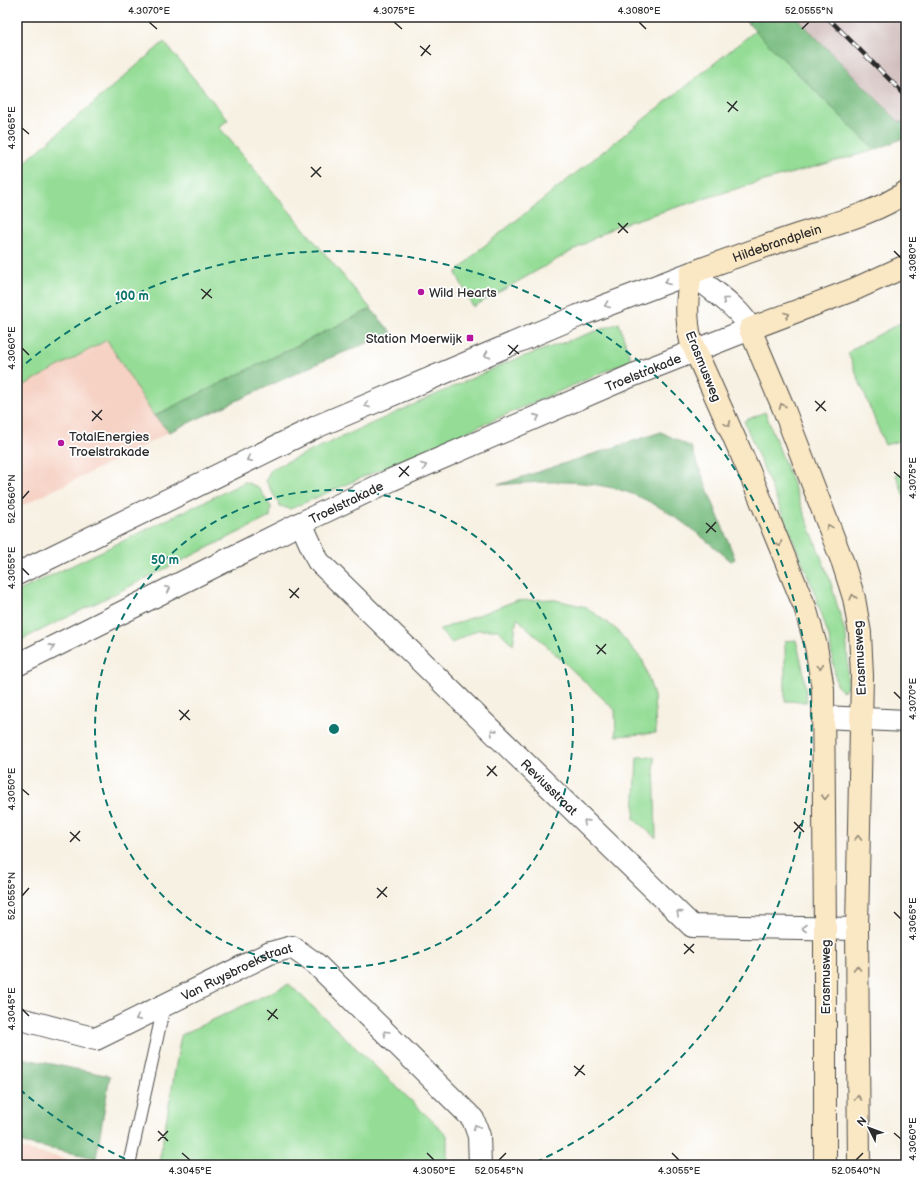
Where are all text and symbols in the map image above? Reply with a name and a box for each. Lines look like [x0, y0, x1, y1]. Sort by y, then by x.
text: 4.3070°E [128, 5, 170, 17]
text: 4.3075°E [373, 5, 415, 17]
text: 4.3080°E [618, 5, 661, 17]
text: 52.0555°N [785, 5, 833, 17]
text: 4.3065°E [6, 106, 18, 150]
street label: Hildebrandplein [730, 221, 823, 266]
text: 4.3080°E [907, 236, 919, 280]
one-way arrow [664, 277, 671, 285]
place label: Wild Hearts [429, 285, 497, 301]
marker: Wild Hearts [416, 287, 426, 297]
text: 100 m [115, 289, 149, 304]
one-way arrow [722, 298, 729, 305]
one-way arrow [603, 300, 611, 308]
one-way arrow [783, 312, 790, 320]
text: 4.3060°E [6, 326, 18, 370]
street label: Erasmusweg [682, 329, 725, 404]
place label: Station Moerwijk [366, 331, 463, 347]
marker: Station Moerwijk [465, 333, 475, 343]
one-way arrow [483, 350, 490, 358]
street label: Troelstrakade [603, 350, 684, 395]
one-way arrow [363, 400, 371, 408]
one-way arrow [778, 402, 786, 409]
one-way arrow [533, 414, 541, 422]
one-way arrow [723, 420, 731, 428]
place label: TotalEnergies Troelstrakade [69, 429, 150, 460]
marker: TotalEnergies Troelstrakade [56, 438, 66, 448]
one-way arrow [245, 454, 253, 462]
text: 4.3075°E [907, 457, 919, 499]
one-way arrow [420, 463, 428, 471]
text: 52.0560°N [6, 474, 18, 524]
street label: Troelstrakade [307, 478, 386, 528]
one-way arrow [826, 523, 834, 531]
one-way arrow [774, 539, 782, 547]
text: 4.3055°E [6, 546, 18, 589]
text: 50 m [151, 553, 179, 568]
one-way arrow [164, 587, 172, 594]
one-way arrow [849, 594, 858, 601]
street label: Erasmusweg [850, 620, 870, 696]
one-way arrow [48, 644, 55, 652]
one-way arrow [815, 664, 824, 670]
text: 4.3070°E [907, 678, 919, 720]
centre of rings [327, 722, 341, 736]
one-way arrow [490, 729, 498, 736]
street label: Reviusstraat [517, 756, 581, 819]
text: 4.3050°E [6, 767, 18, 810]
one-way arrow [821, 794, 829, 800]
one-way arrow [583, 819, 591, 827]
one-way arrow [854, 835, 863, 841]
text: 52.0555°N [6, 872, 18, 920]
text: 4.3065°E [907, 897, 919, 941]
one-way arrow [676, 910, 684, 918]
one-way arrow [801, 924, 807, 932]
street label: Van Ruysbroekstraat [179, 940, 294, 1005]
street label: Erasmusweg [818, 940, 834, 1014]
one-way arrow [853, 965, 861, 971]
text: 4.3045°E [6, 987, 18, 1030]
one-way arrow [135, 1013, 142, 1021]
one-way arrow [383, 1030, 391, 1038]
one-way arrow [854, 1095, 862, 1101]
north arrow [849, 1108, 889, 1148]
text: N [854, 1114, 870, 1129]
text: 4.3060°E [907, 1117, 919, 1161]
one-way arrow [472, 1123, 480, 1130]
text: 4.3045°E [169, 1165, 212, 1177]
text: 4.3050°E [413, 1165, 456, 1177]
text: 52.0545°N [474, 1165, 524, 1177]
text: 4.3055°E [658, 1165, 701, 1177]
text: 52.0540°N [831, 1165, 881, 1177]

